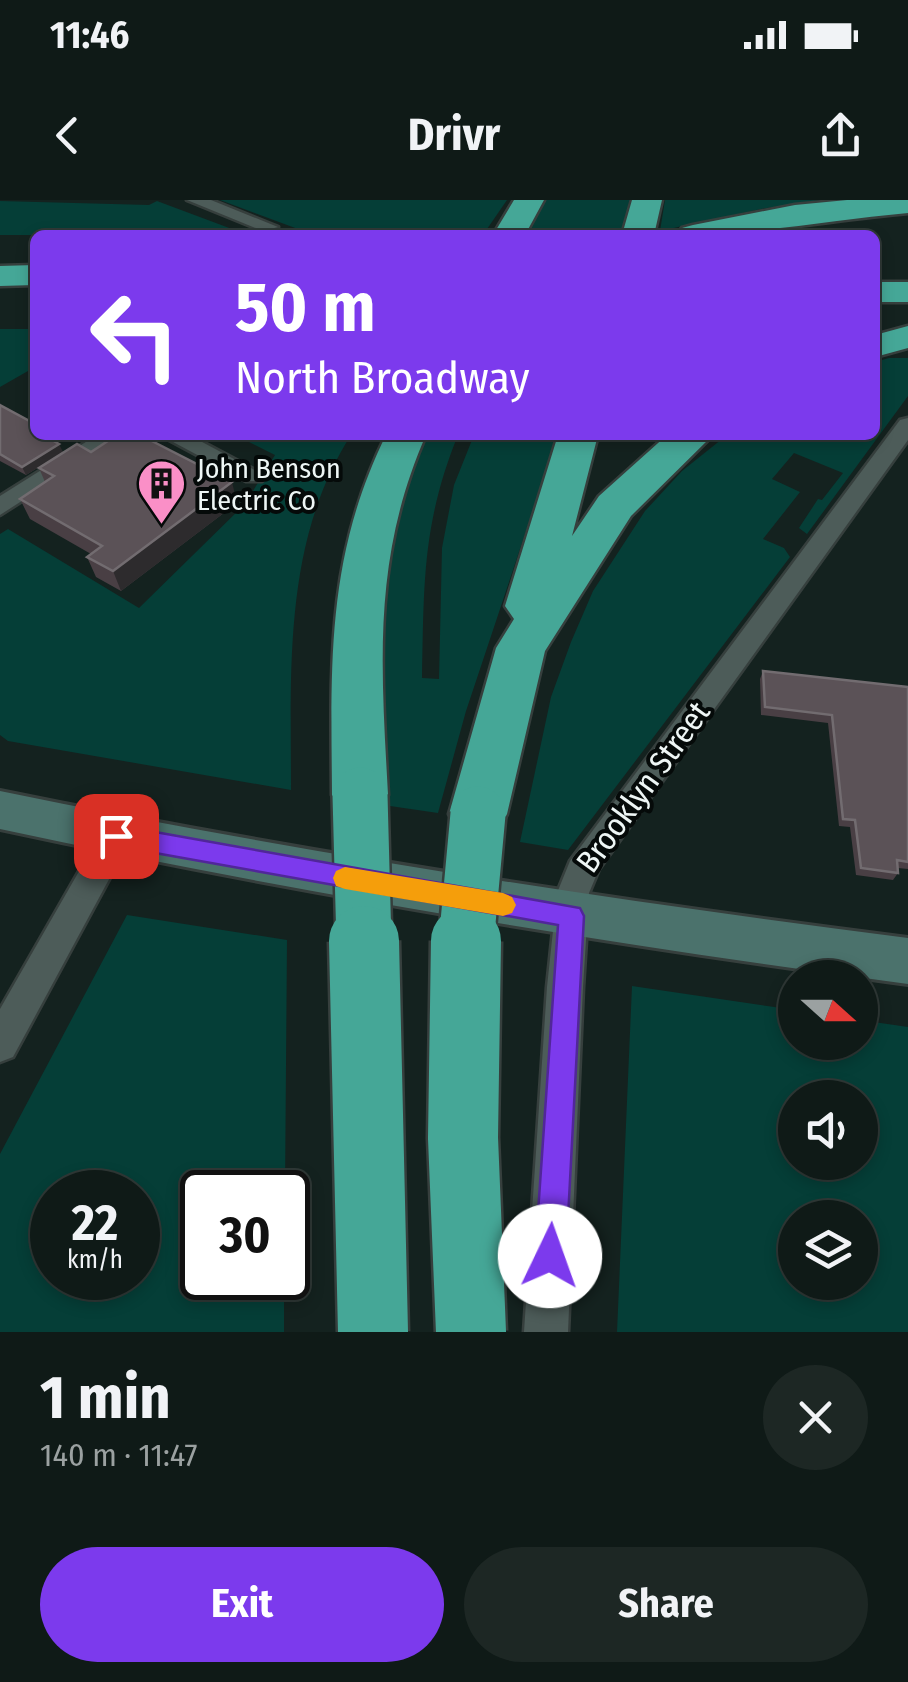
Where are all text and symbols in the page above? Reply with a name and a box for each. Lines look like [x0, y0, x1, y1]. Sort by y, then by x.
text: 11:46 [50, 12, 129, 58]
icon: back [40, 108, 95, 163]
text: Drivr [408, 108, 500, 162]
icon: share [813, 108, 868, 163]
text: 50 m [235, 266, 376, 350]
icon: left [70, 270, 200, 400]
text: North Broadway [235, 351, 530, 405]
place label: John Benson Electric Co [197, 452, 341, 517]
building icon: John Benson Electric Co [136, 458, 188, 526]
street label: Brooklyn Street [568, 694, 718, 880]
pin [74, 794, 159, 879]
icon: arrive [89, 809, 144, 864]
north arrow [778, 960, 878, 1060]
map controls [778, 960, 878, 1300]
button: sound [778, 1080, 878, 1180]
speed limit sign: 30 [180, 1170, 310, 1300]
text: 22 [72, 1193, 118, 1253]
button: layers [778, 1200, 878, 1300]
position arrow [498, 1204, 602, 1308]
text: km/h [67, 1245, 123, 1275]
text: 1 min [40, 1362, 171, 1434]
button: close [763, 1365, 868, 1470]
text: 140 m · 11:47 [40, 1436, 198, 1474]
button: Exit [40, 1547, 444, 1662]
button: Share [464, 1547, 868, 1662]

